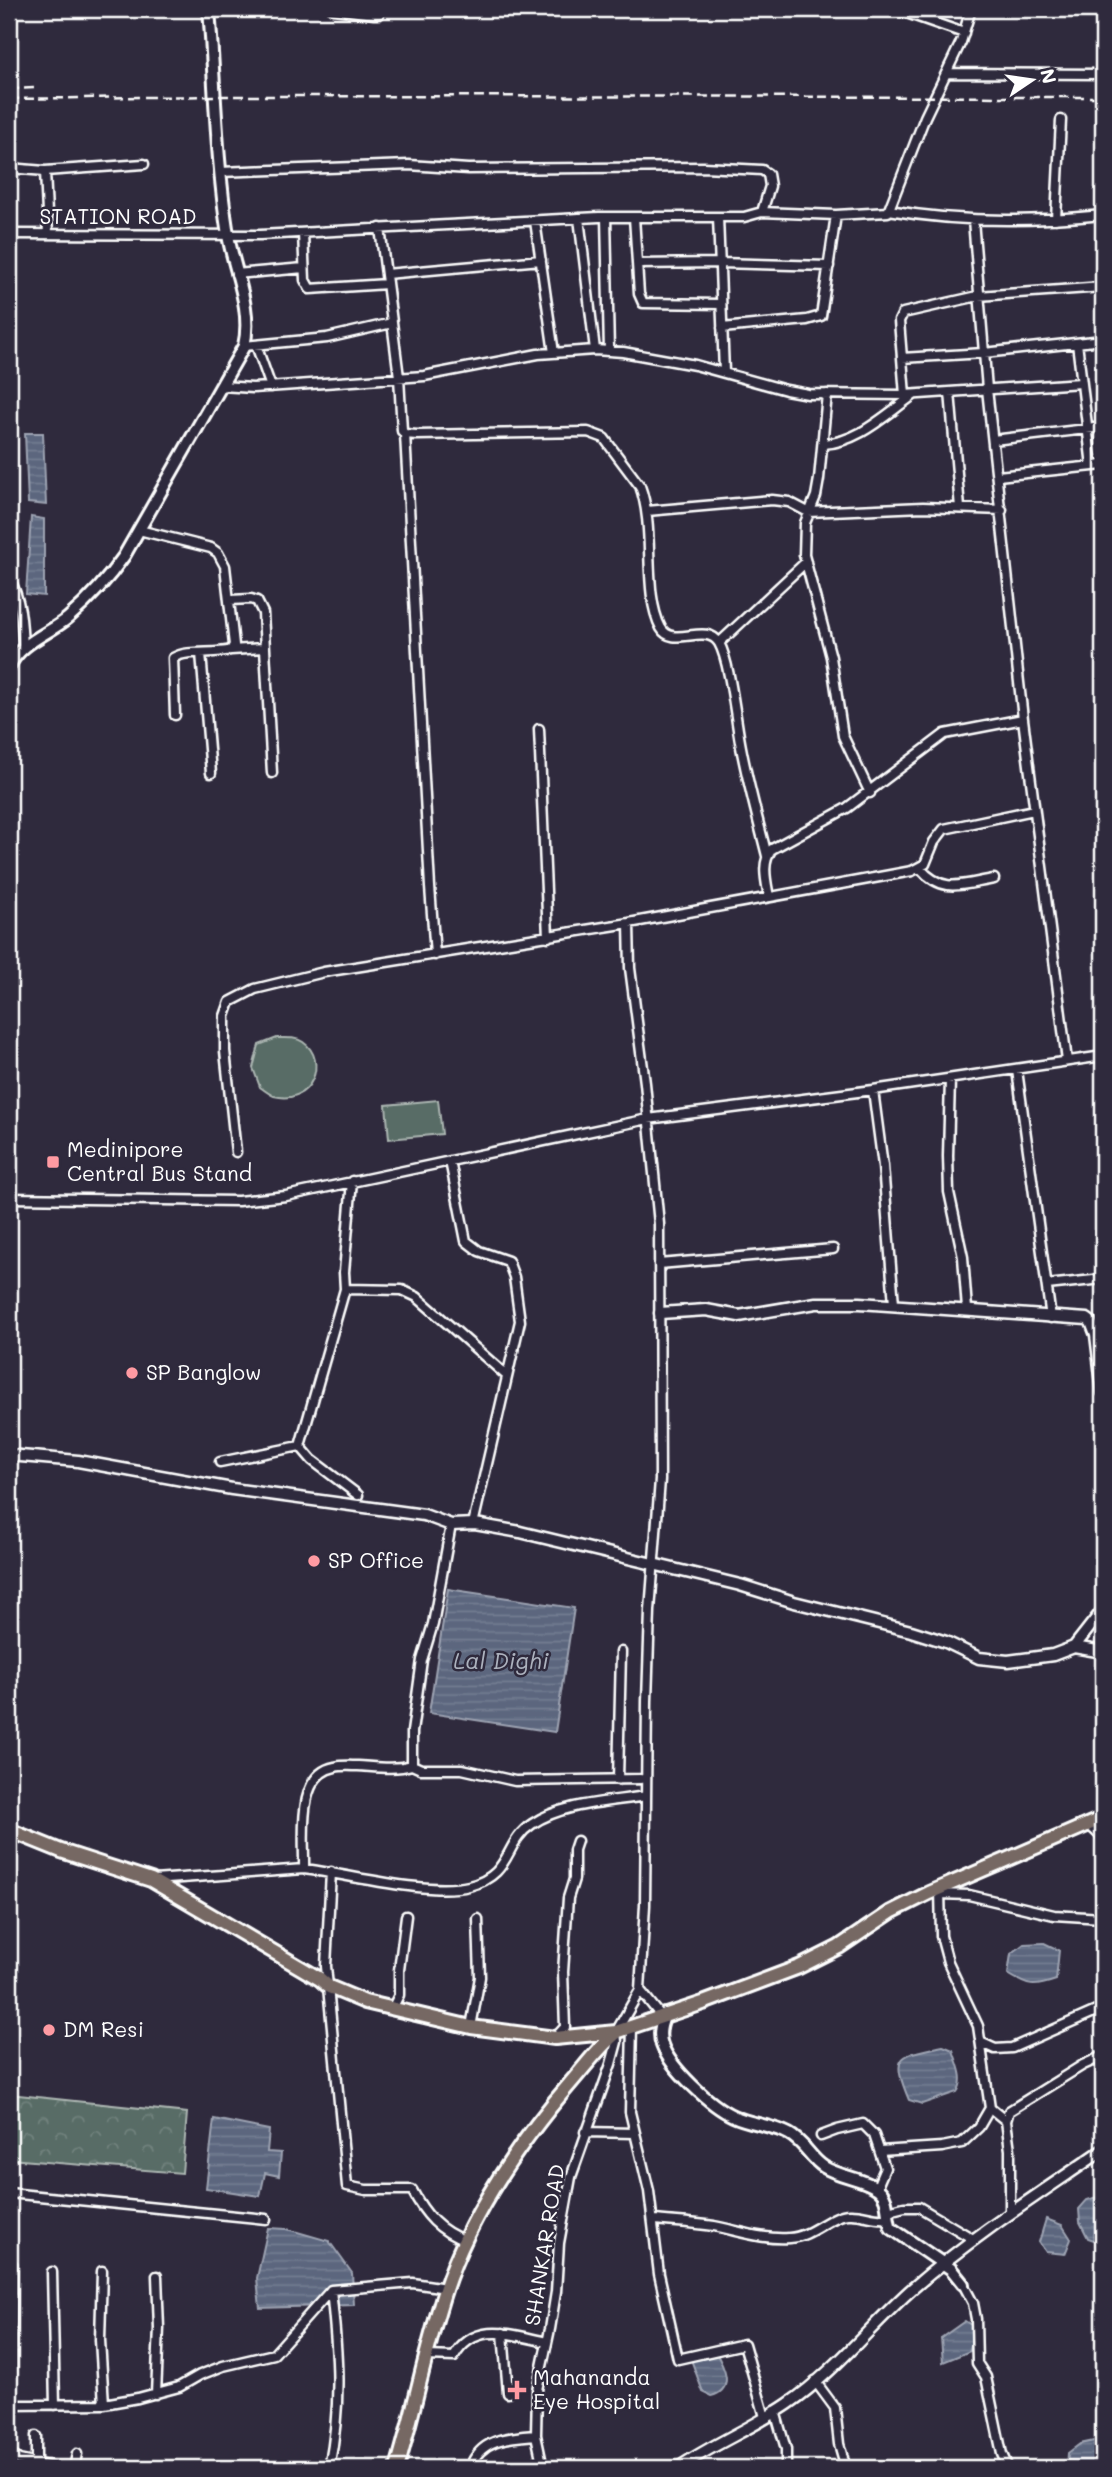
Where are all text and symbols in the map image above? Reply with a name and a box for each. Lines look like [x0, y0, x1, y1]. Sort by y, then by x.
north arrow [996, 46, 1066, 116]
text: N [1035, 66, 1063, 86]
street label: STATION ROAD [40, 202, 196, 229]
place label: Medinipore Central Bus Stand [67, 1135, 252, 1186]
marker: Medinipore Central Bus Stand [45, 1154, 61, 1170]
place label: SP Banglow [146, 1358, 261, 1385]
marker: SP Banglow [124, 1365, 140, 1381]
place label: SP Office [328, 1546, 424, 1573]
marker: SP Office [306, 1553, 322, 1569]
water label: Lal Dighi [453, 1645, 549, 1675]
place label: DM Resi [63, 2015, 144, 2042]
marker: DM Resi [41, 2022, 57, 2038]
street label: SHANKAR ROAD [517, 2162, 570, 2328]
place label: Mahananda Eye Hospital [533, 2363, 660, 2414]
marker: Mahananda Eye Hospital [507, 2380, 527, 2400]

